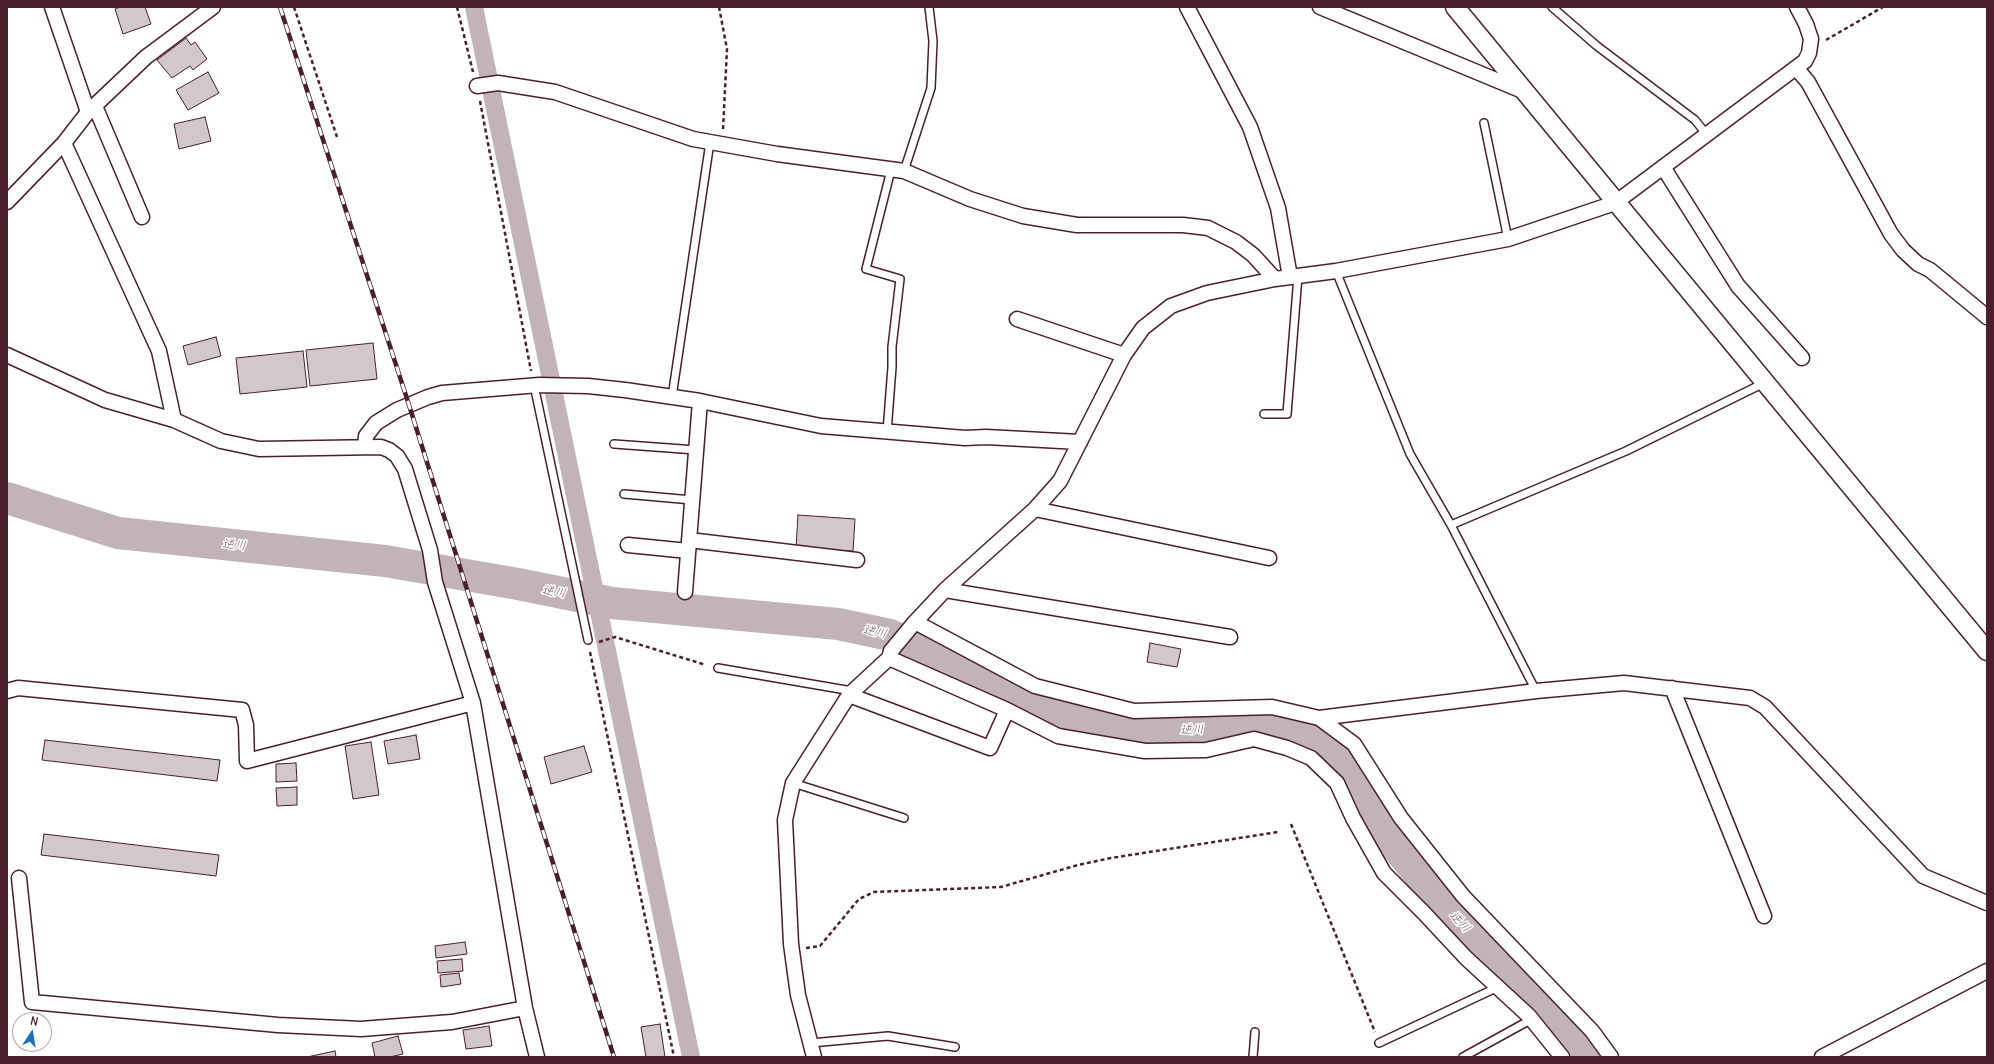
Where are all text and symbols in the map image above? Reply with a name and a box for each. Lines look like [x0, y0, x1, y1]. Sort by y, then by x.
water label: 逆川 [221, 537, 247, 553]
water label: 逆川 [541, 583, 567, 601]
water label: 逆川 [862, 622, 888, 642]
water label: 逆川 [1180, 722, 1204, 738]
water label: 逆川 [1447, 908, 1473, 936]
north arrow [12, 1012, 52, 1052]
text: N [29, 1014, 39, 1029]

